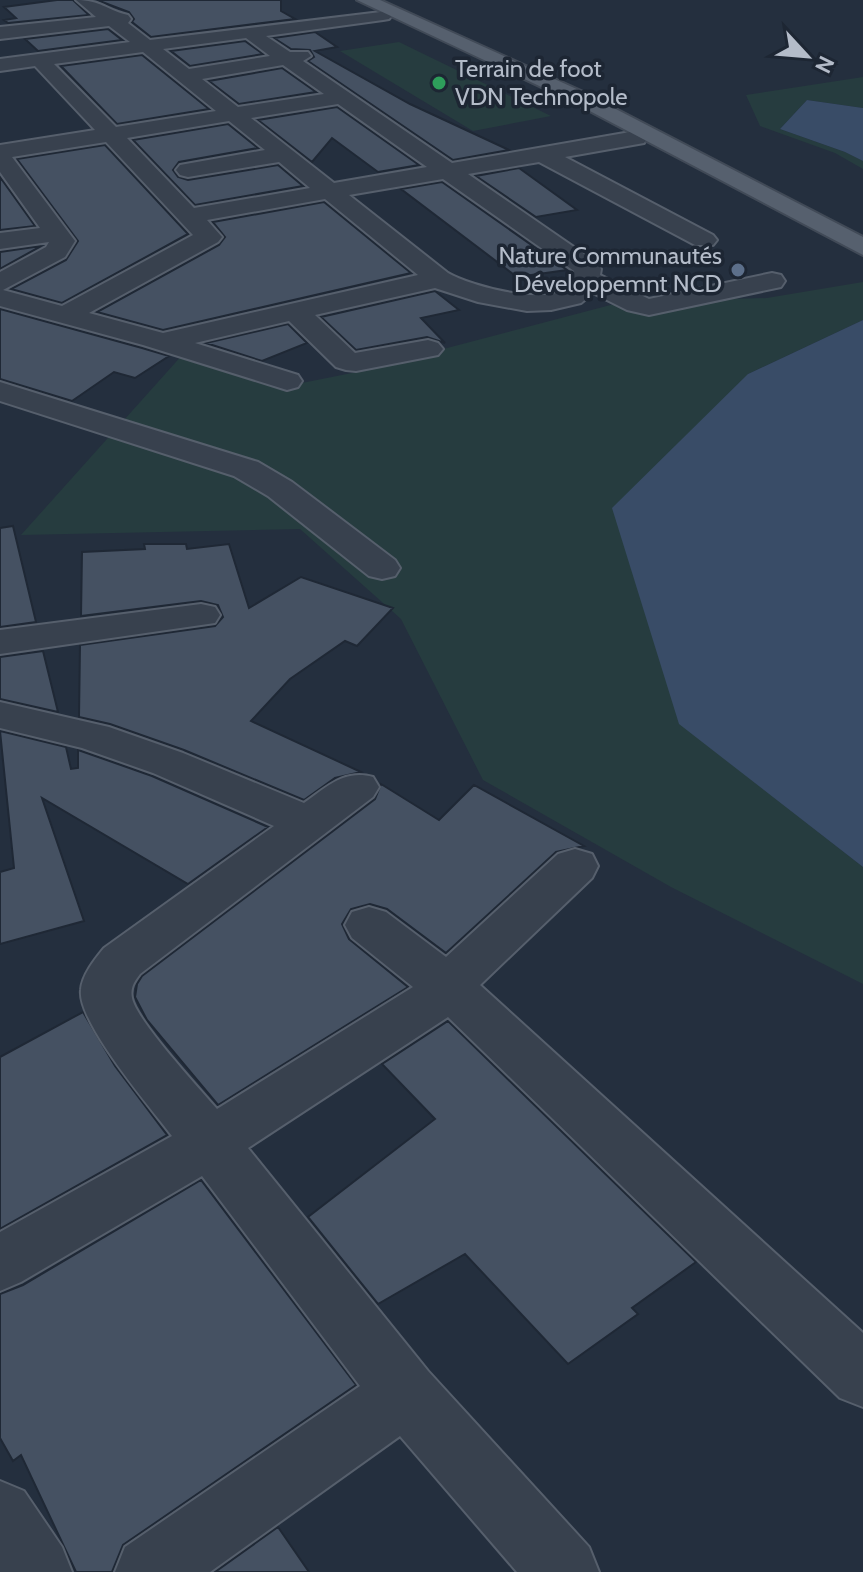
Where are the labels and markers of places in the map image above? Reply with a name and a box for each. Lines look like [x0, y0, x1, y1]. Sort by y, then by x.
place label: Terrain de foot VDN Technopole [455, 54, 628, 111]
marker: Terrain de foot VDN Technopole [430, 74, 448, 92]
place label: Nature Communautés Développemnt NCD [498, 241, 722, 298]
marker: Nature Communautés Développemnt NCD [729, 261, 747, 279]

